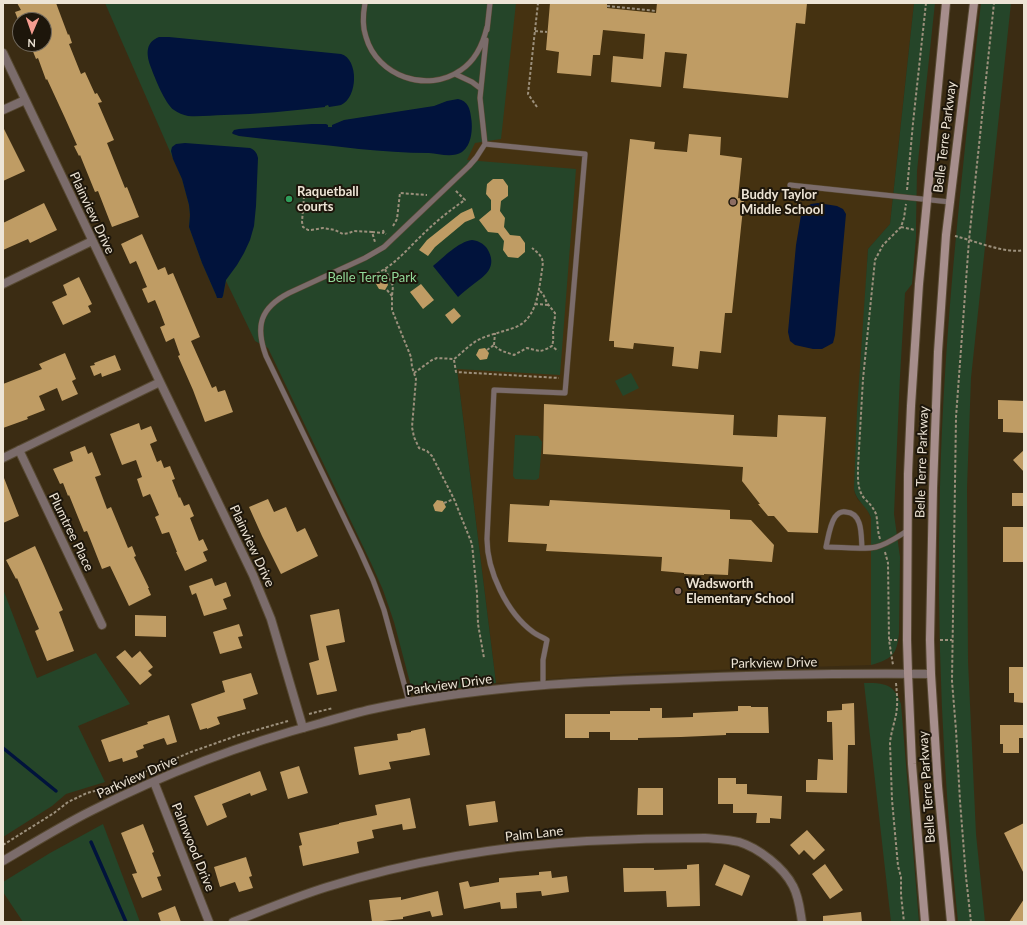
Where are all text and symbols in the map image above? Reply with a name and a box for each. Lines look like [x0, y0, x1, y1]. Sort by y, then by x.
north arrow [12, 12, 52, 52]
text: N [27, 37, 36, 50]
street label: Belle Terre Parkway [930, 80, 960, 194]
street label: Plainview Drive [66, 170, 118, 256]
place label: Raquetball courts [297, 184, 359, 215]
place label: Buddy Taylor Middle School [741, 187, 823, 218]
marker: Raquetball courts [284, 194, 294, 204]
marker: Buddy Taylor Middle School [728, 197, 738, 207]
park label: Belle Terre Park [327, 270, 417, 286]
street label: Belle Terre Parkway [912, 406, 932, 518]
street label: Plumtree Place [45, 490, 97, 574]
street label: Plainview Drive [226, 503, 278, 589]
place label: Wadsworth Elementary School [686, 576, 794, 607]
marker: Wadsworth Elementary School [673, 586, 683, 596]
street label: Parkview Drive [731, 654, 817, 672]
street label: Parkview Drive [405, 671, 493, 699]
street label: Belle Terre Parkway [915, 730, 939, 844]
street label: Parkview Drive [94, 752, 180, 802]
street label: Palmwood Drive [168, 800, 218, 894]
street label: Palm Lane [504, 823, 564, 845]

